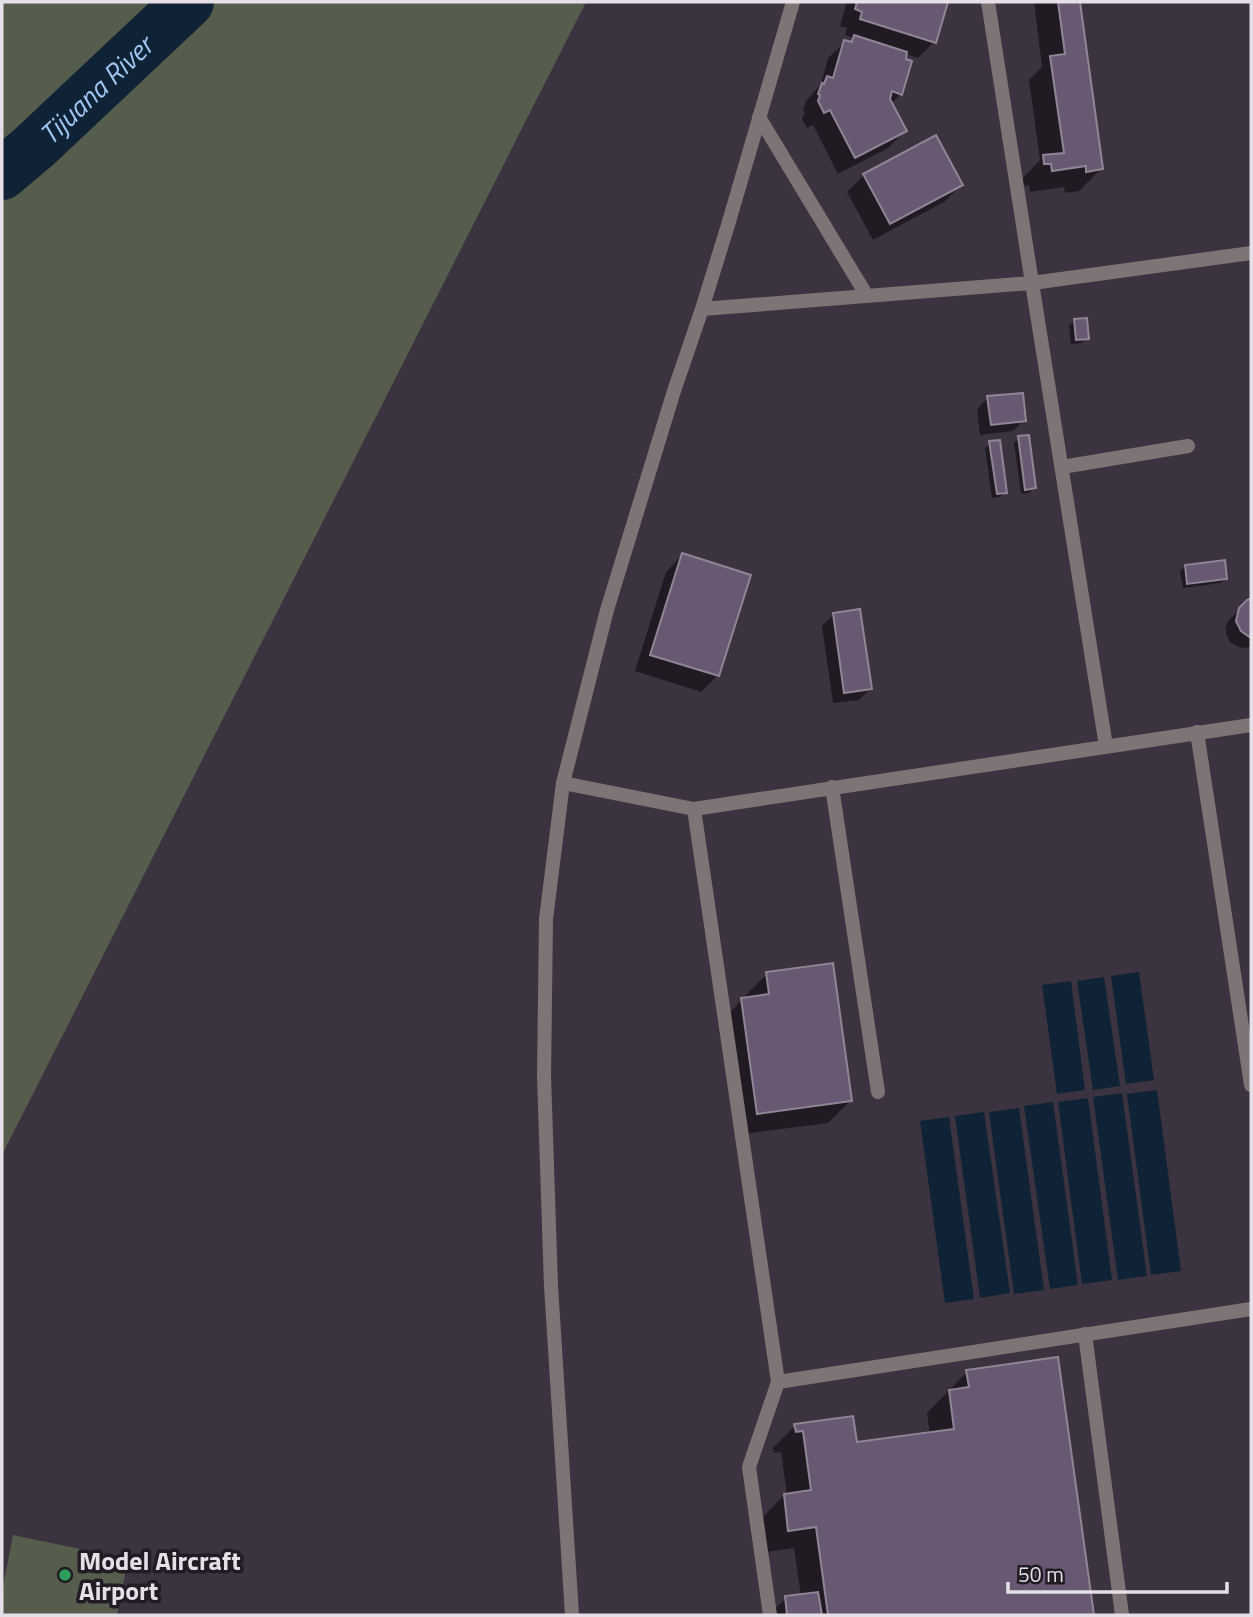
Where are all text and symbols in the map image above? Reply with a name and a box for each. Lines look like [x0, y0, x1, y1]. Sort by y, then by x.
water label: Tijuana River [29, 23, 164, 154]
place label: Model Aircraft Airport [79, 1541, 241, 1610]
scale bar [1008, 1550, 1227, 1594]
text: 50 m [1018, 1558, 1064, 1590]
marker: Model Aircraft Airport [57, 1567, 73, 1583]

